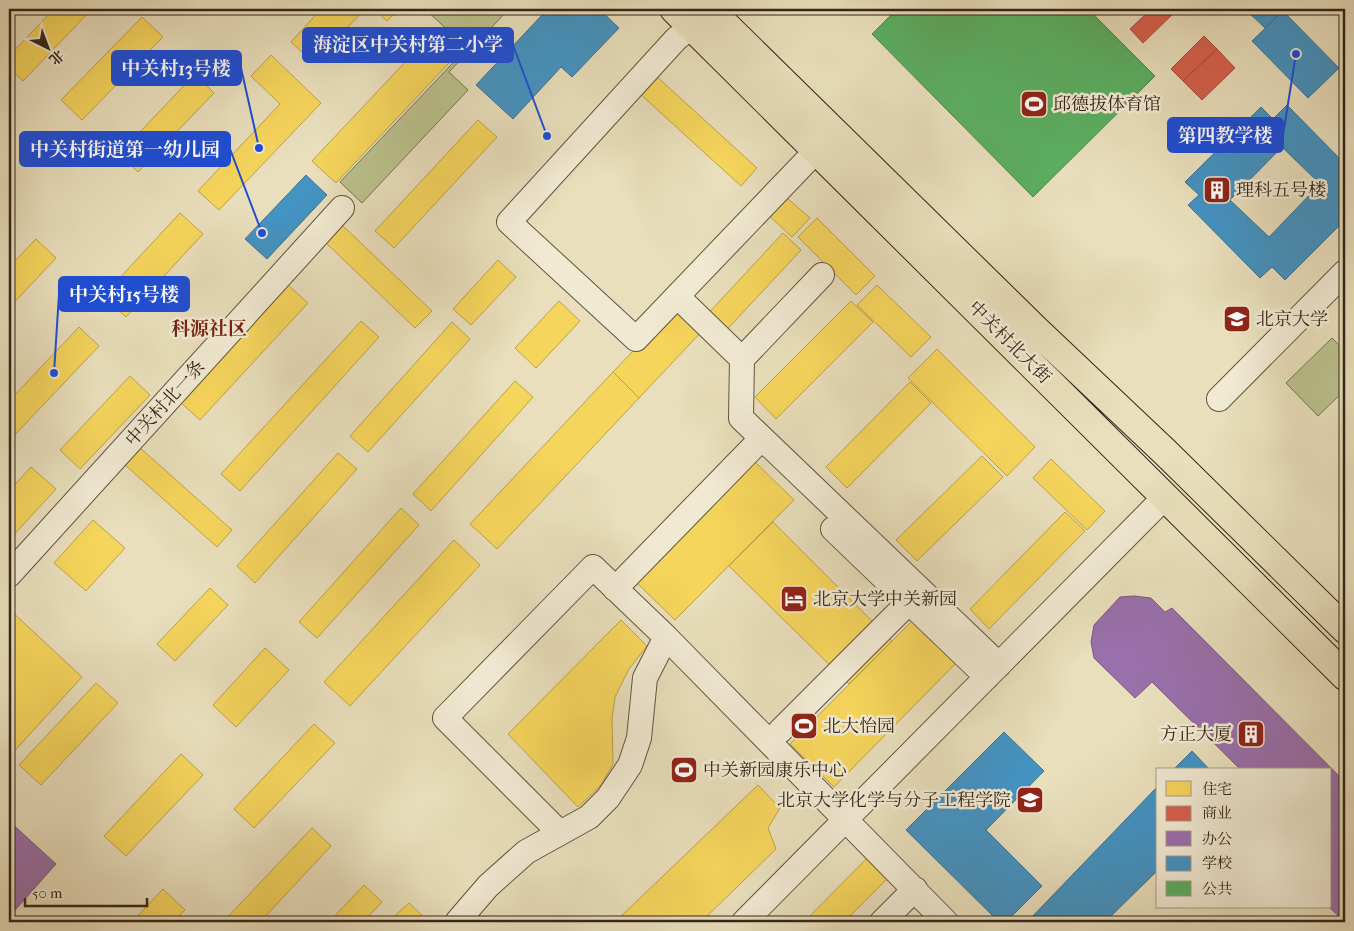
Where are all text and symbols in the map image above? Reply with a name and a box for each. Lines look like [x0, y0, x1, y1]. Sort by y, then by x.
north arrow [22, 22, 72, 72]
callout: 海淀区中关村第二小学 [303, 28, 513, 62]
text: 海淀区中关村第二小学 [313, 34, 503, 56]
text: 北 [45, 46, 67, 68]
callout: 中关村13号楼 [112, 51, 241, 85]
text: 中关村13号楼 [121, 58, 231, 80]
sports icon: 邱德拔体育馆 [1019, 89, 1049, 119]
place label: 邱德拔体育馆 [1053, 94, 1161, 115]
callout: 第四教学楼 [1168, 118, 1283, 152]
text: 第四教学楼 [1177, 125, 1273, 147]
callout: 中关村街道第一幼儿园 [20, 132, 230, 166]
text: 中关村街道第一幼儿园 [30, 139, 220, 161]
building icon: 理科五号楼 [1202, 175, 1232, 205]
place label: 理科五号楼 [1236, 180, 1326, 201]
callout: 中关村15号楼 [59, 277, 189, 311]
text: 中关村15号楼 [69, 284, 179, 306]
street label: 中关村北大街 [964, 297, 1055, 388]
school or university icon: 北京大学 [1222, 304, 1252, 334]
place label: 北京大学 [1256, 309, 1328, 330]
district label: 科源社区 [171, 318, 247, 340]
street label: 中关村北一条 [121, 356, 209, 450]
hotel icon: 北京大学中关新园 [779, 584, 809, 614]
place label: 北京大学中关新园 [813, 589, 957, 610]
sports icon: 北大怡园 [789, 711, 819, 741]
place label: 北大怡园 [823, 716, 895, 737]
building icon: 方正大厦 [1236, 719, 1266, 749]
place label: 方正大厦 [1160, 724, 1232, 745]
sports icon: 中关新园康乐中心 [669, 755, 699, 785]
place label: 中关新园康乐中心 [703, 760, 847, 781]
legend [1156, 768, 1332, 908]
text: 住宅 [1202, 780, 1232, 798]
school or university icon: 北京大学化学与分子工程学院 [1015, 785, 1045, 815]
place label: 北京大学化学与分子工程学院 [777, 790, 1011, 811]
text: 商业 [1202, 804, 1232, 822]
text: 办公 [1202, 830, 1232, 848]
text: 学校 [1202, 854, 1232, 872]
scale bar [25, 876, 148, 908]
text: 公共 [1202, 880, 1232, 898]
text: 50 m [32, 884, 63, 902]

